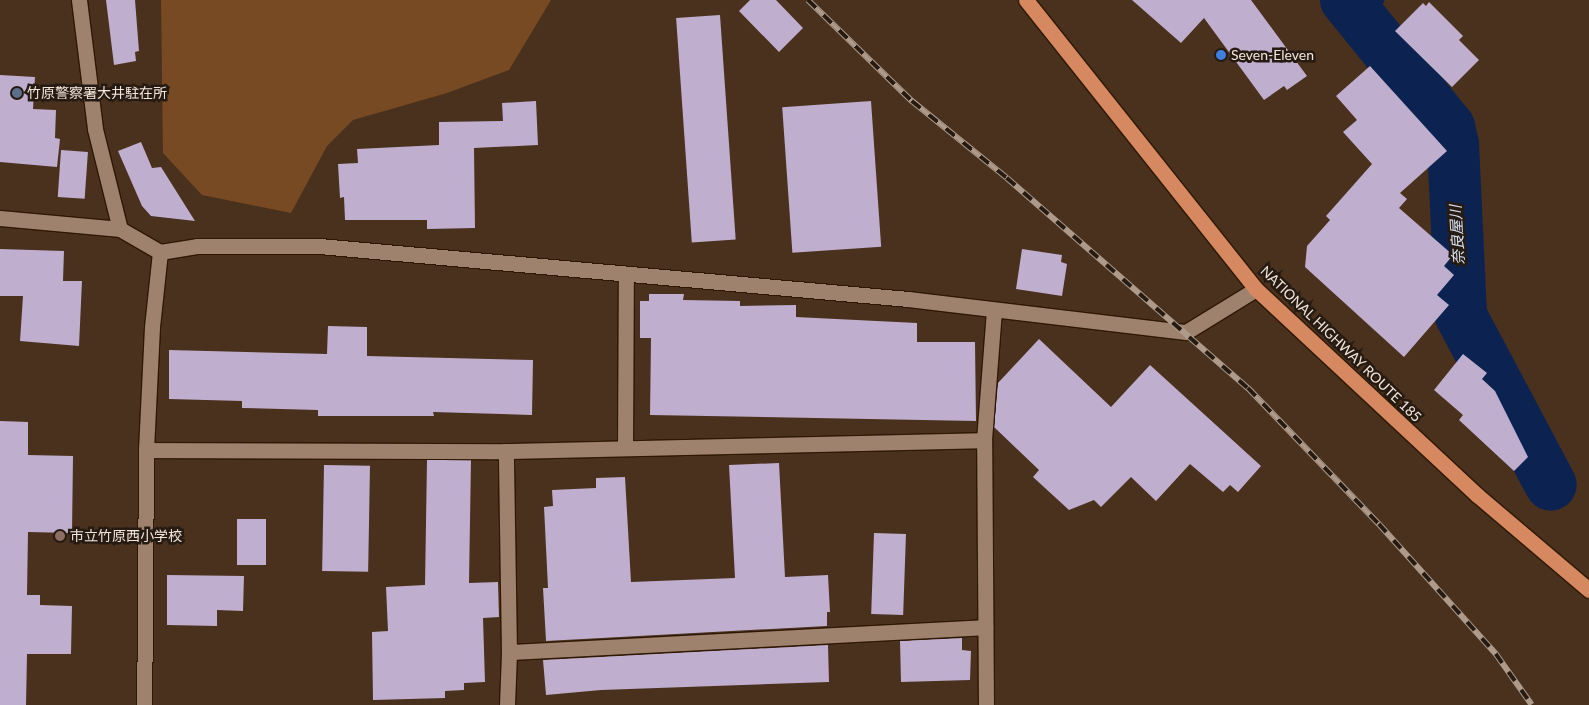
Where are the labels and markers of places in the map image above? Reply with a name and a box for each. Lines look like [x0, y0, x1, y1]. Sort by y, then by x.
place label: Seven-Eleven [1231, 47, 1314, 63]
marker: Seven-Eleven [1215, 49, 1227, 61]
place label: 竹原警察署大井駐在所 [27, 85, 167, 101]
marker: 竹原警察署大井駐在所 [11, 87, 23, 99]
place label: 市立竹原西小学校 [70, 528, 182, 544]
marker: 市立竹原西小学校 [54, 530, 66, 542]

